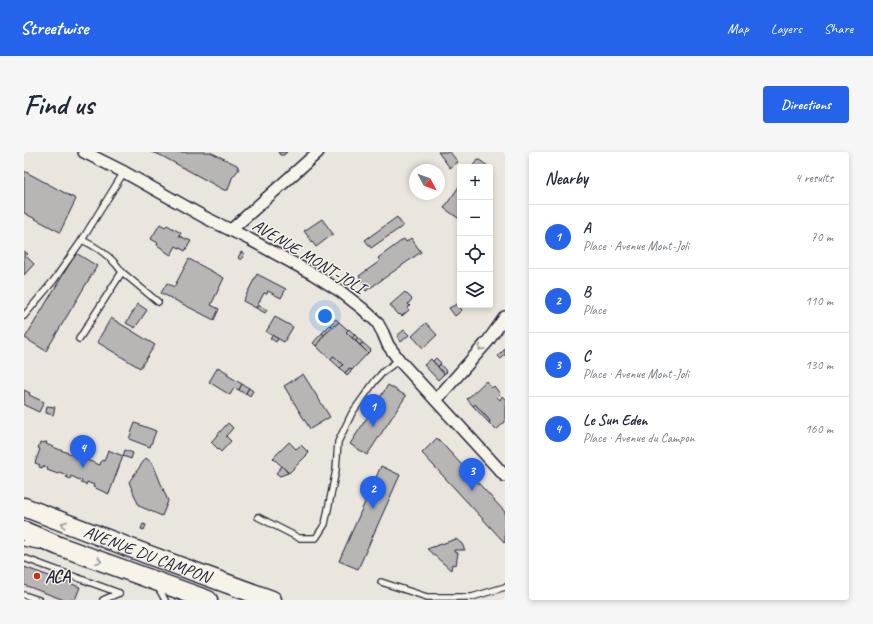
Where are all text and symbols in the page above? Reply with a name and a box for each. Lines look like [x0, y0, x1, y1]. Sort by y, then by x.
text: Streetwise [20, 16, 88, 40]
text: Map [727, 20, 749, 37]
text: Layers [771, 20, 802, 37]
text: Share [824, 20, 853, 37]
button: Directions [763, 86, 849, 123]
text: Find us [24, 87, 94, 122]
north arrow [409, 164, 445, 200]
map controls [457, 164, 493, 308]
button: + [457, 164, 493, 200]
text: Nearby [545, 168, 588, 189]
text: 4 results [795, 170, 833, 186]
button: − [457, 200, 493, 236]
street label: AVENUE MONT-JOLI [249, 215, 372, 300]
text: A [583, 219, 591, 238]
text: 1 [555, 229, 561, 245]
text: 70 m [811, 229, 833, 245]
button: locate [457, 236, 493, 272]
text: Place · Avenue Mont-Joli [583, 238, 689, 254]
button: layers [457, 272, 493, 308]
text: B [583, 283, 591, 302]
text: 2 [555, 293, 561, 309]
text: 110 m [805, 293, 833, 309]
text: Place [583, 302, 606, 318]
your location [315, 306, 335, 326]
one-way arrow [479, 343, 486, 350]
text: C [583, 347, 590, 366]
text: 3 [555, 357, 561, 373]
text: 130 m [805, 357, 833, 373]
text: Place · Avenue Mont-Joli [583, 366, 689, 382]
pin: 1 [360, 394, 386, 427]
text: Le Sun Eden [583, 411, 647, 430]
text: 4 [555, 421, 561, 437]
text: 160 m [805, 421, 833, 437]
text: Place · Avenue du Campon [583, 430, 695, 446]
pin: 4 [70, 435, 96, 468]
pin: 3 [459, 458, 485, 491]
pin: 2 [360, 476, 386, 509]
one-way arrow [61, 520, 68, 528]
street label: AVENUE DU CAMPON [81, 521, 216, 589]
one-way arrow [96, 556, 103, 564]
place label: ACA [45, 566, 71, 587]
marker: ACA [32, 571, 42, 581]

